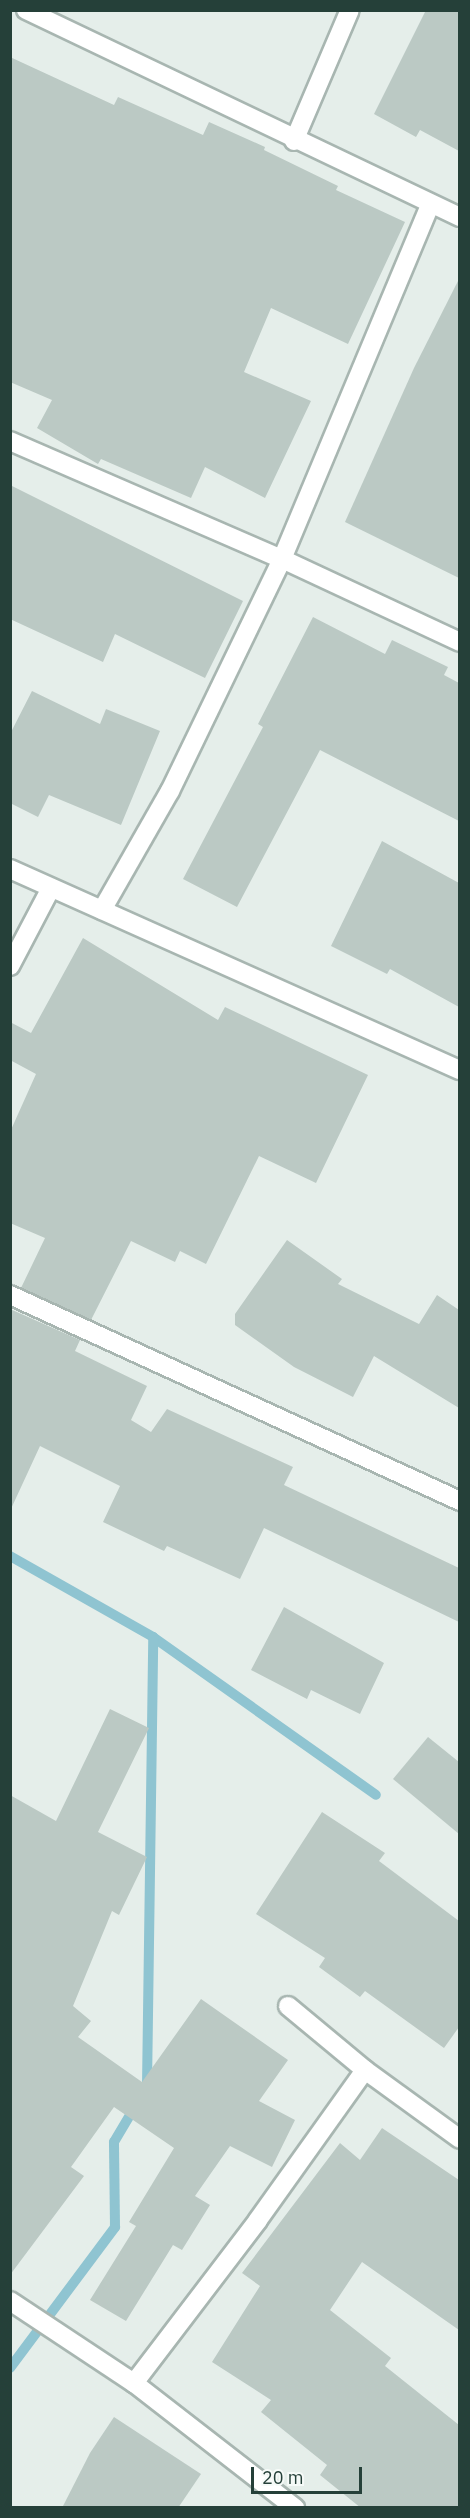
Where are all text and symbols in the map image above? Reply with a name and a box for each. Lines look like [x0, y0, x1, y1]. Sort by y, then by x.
scale bar [254, 2455, 365, 2493]
text: 20 m [262, 2466, 304, 2489]

